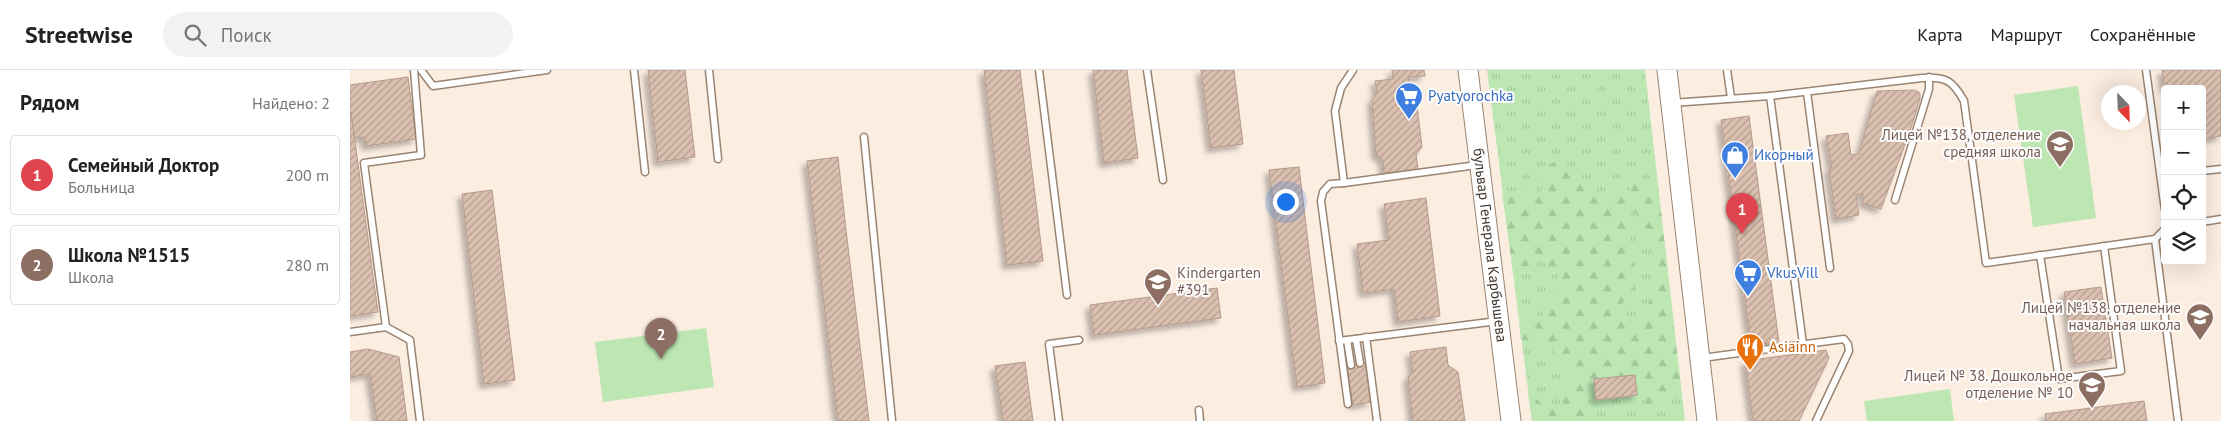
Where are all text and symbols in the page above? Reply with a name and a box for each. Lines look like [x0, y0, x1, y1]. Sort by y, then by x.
search box [163, 12, 513, 57]
text: Streetwise [25, 19, 133, 50]
icon: search [181, 21, 209, 49]
text: Поиск [221, 23, 272, 47]
text: Карта [1917, 23, 1963, 46]
text: Маршрут [1991, 23, 2062, 46]
text: Сохранённые [2090, 23, 2196, 46]
supermarket icon: Pyatyorochka [1394, 81, 1424, 120]
north arrow [2101, 85, 2146, 130]
map controls [2161, 85, 2206, 265]
button: + [2161, 85, 2206, 130]
place label: Pyatyorochka [1428, 86, 1514, 105]
text: Рядом [20, 89, 79, 116]
text: Найдено: 2 [252, 93, 330, 113]
place label: Лицей №138, отделение средняя школа [1880, 125, 2041, 161]
school or university icon: Лицей №138, отделение средняя школа [2045, 129, 2075, 168]
button: − [2161, 130, 2206, 175]
shop icon: Икорный [1720, 140, 1750, 179]
place label: Икорный [1754, 145, 1814, 164]
street label: бульвар Генерала Карбышева [1469, 147, 1512, 343]
text: Семейный Доктор [68, 153, 219, 177]
text: 1 [32, 165, 42, 185]
text: 200 m [286, 165, 329, 185]
button: locate [2161, 175, 2206, 220]
text: Больница [68, 177, 135, 197]
your location [1273, 189, 1299, 215]
pin: 1 [1726, 193, 1758, 234]
button: layers [2161, 220, 2206, 265]
text: Школа №1515 [68, 243, 190, 267]
text: 2 [32, 255, 42, 275]
text: 280 m [286, 255, 329, 275]
supermarket icon: VkusVill [1733, 258, 1763, 297]
place label: Kindergarten #391 [1177, 263, 1261, 299]
place label: VkusVill [1766, 263, 1819, 282]
text: Школа [68, 267, 114, 287]
school or university icon: Kindergarten #391 [1143, 267, 1173, 306]
place label: Лицей №138, отделение начальная школа [2020, 298, 2181, 334]
school or university icon: Лицей №138, отделение начальная школа [2185, 302, 2215, 341]
pin: 2 [645, 318, 677, 359]
restaurant icon: Asiainn [1735, 332, 1765, 371]
place label: Asiainn [1769, 337, 1816, 356]
place label: Лицей № 38. Дошкольное отделение № 10 [1903, 366, 2073, 402]
school or university icon: Лицей № 38. Дошкольное отделение № 10 [2077, 370, 2107, 409]

